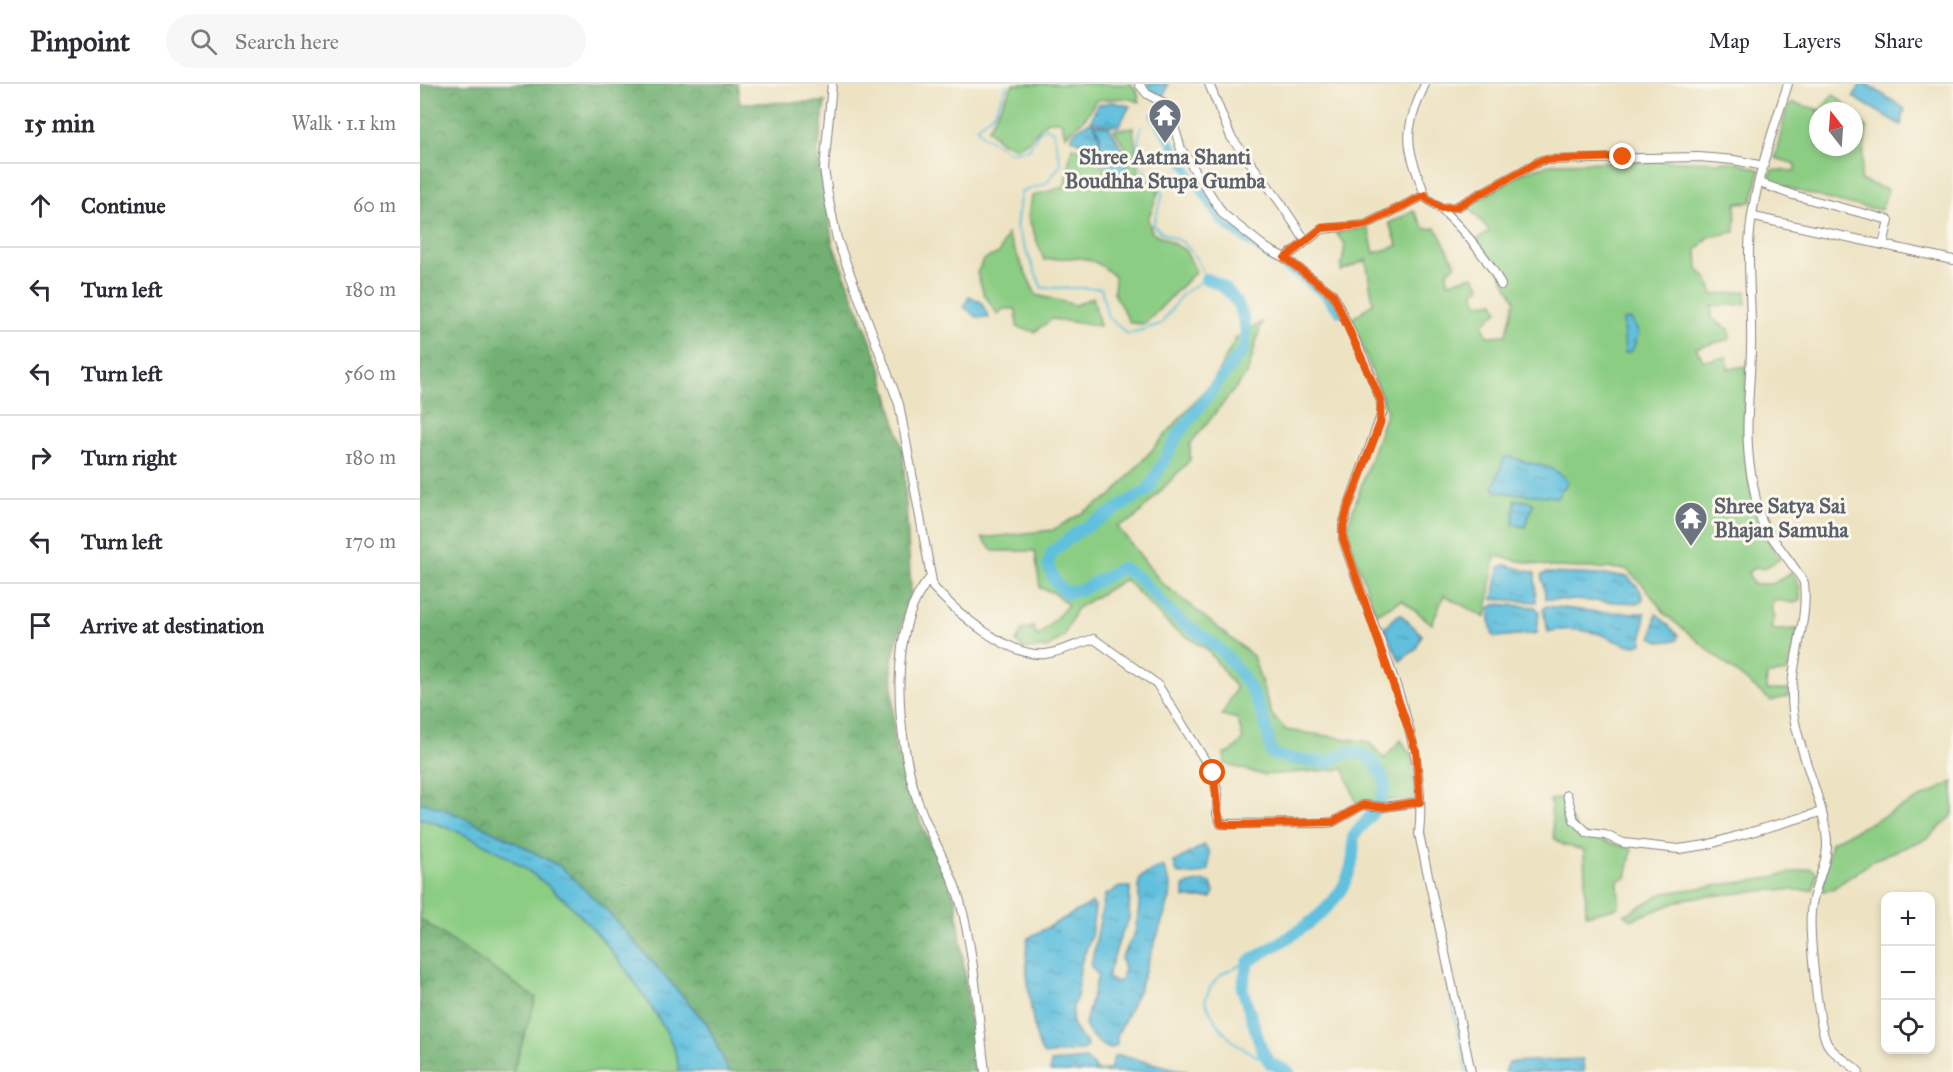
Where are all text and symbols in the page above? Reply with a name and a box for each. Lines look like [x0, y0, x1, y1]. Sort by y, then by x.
search box [166, 14, 586, 68]
text: Pinpoint [30, 24, 130, 59]
icon: search [187, 25, 220, 58]
text: Search here [235, 28, 339, 55]
text: Map [1709, 28, 1750, 54]
text: Layers [1783, 28, 1841, 54]
text: Share [1874, 28, 1923, 54]
temple icon: Shree Aatma Shanti Boudhha Stupa Gumba [1147, 97, 1183, 144]
north arrow [1809, 102, 1863, 156]
text: 15 min [24, 107, 95, 139]
text: Walk · 1.1 km [291, 111, 396, 135]
route end [1609, 143, 1635, 169]
place label: Shree Aatma Shanti Boudhha Stupa Gumba [1065, 144, 1267, 194]
icon: ahead [24, 189, 57, 222]
text: Continue [81, 192, 166, 219]
text: 60 m [353, 193, 396, 217]
icon: left [24, 273, 57, 306]
text: Turn left [81, 276, 163, 303]
text: 180 m [345, 277, 396, 301]
icon: left [24, 357, 57, 390]
text: Turn left [81, 360, 163, 387]
text: 560 m [344, 361, 396, 385]
icon: right [24, 441, 57, 474]
text: Turn right [81, 444, 177, 471]
text: 180 m [345, 445, 396, 469]
place label: Shree Satya Sai Bhajan Samuha [1714, 493, 1850, 543]
temple icon: Shree Satya Sai Bhajan Samuha [1673, 500, 1709, 547]
icon: left [24, 525, 57, 558]
text: Turn left [81, 528, 163, 555]
text: 170 m [345, 529, 396, 553]
icon: arrive [24, 609, 57, 642]
text: Arrive at destination [81, 612, 264, 639]
route start [1199, 759, 1225, 785]
map controls [1881, 892, 1935, 1054]
button: + [1881, 892, 1935, 946]
button: − [1881, 946, 1935, 1000]
button: locate [1881, 1000, 1935, 1054]

